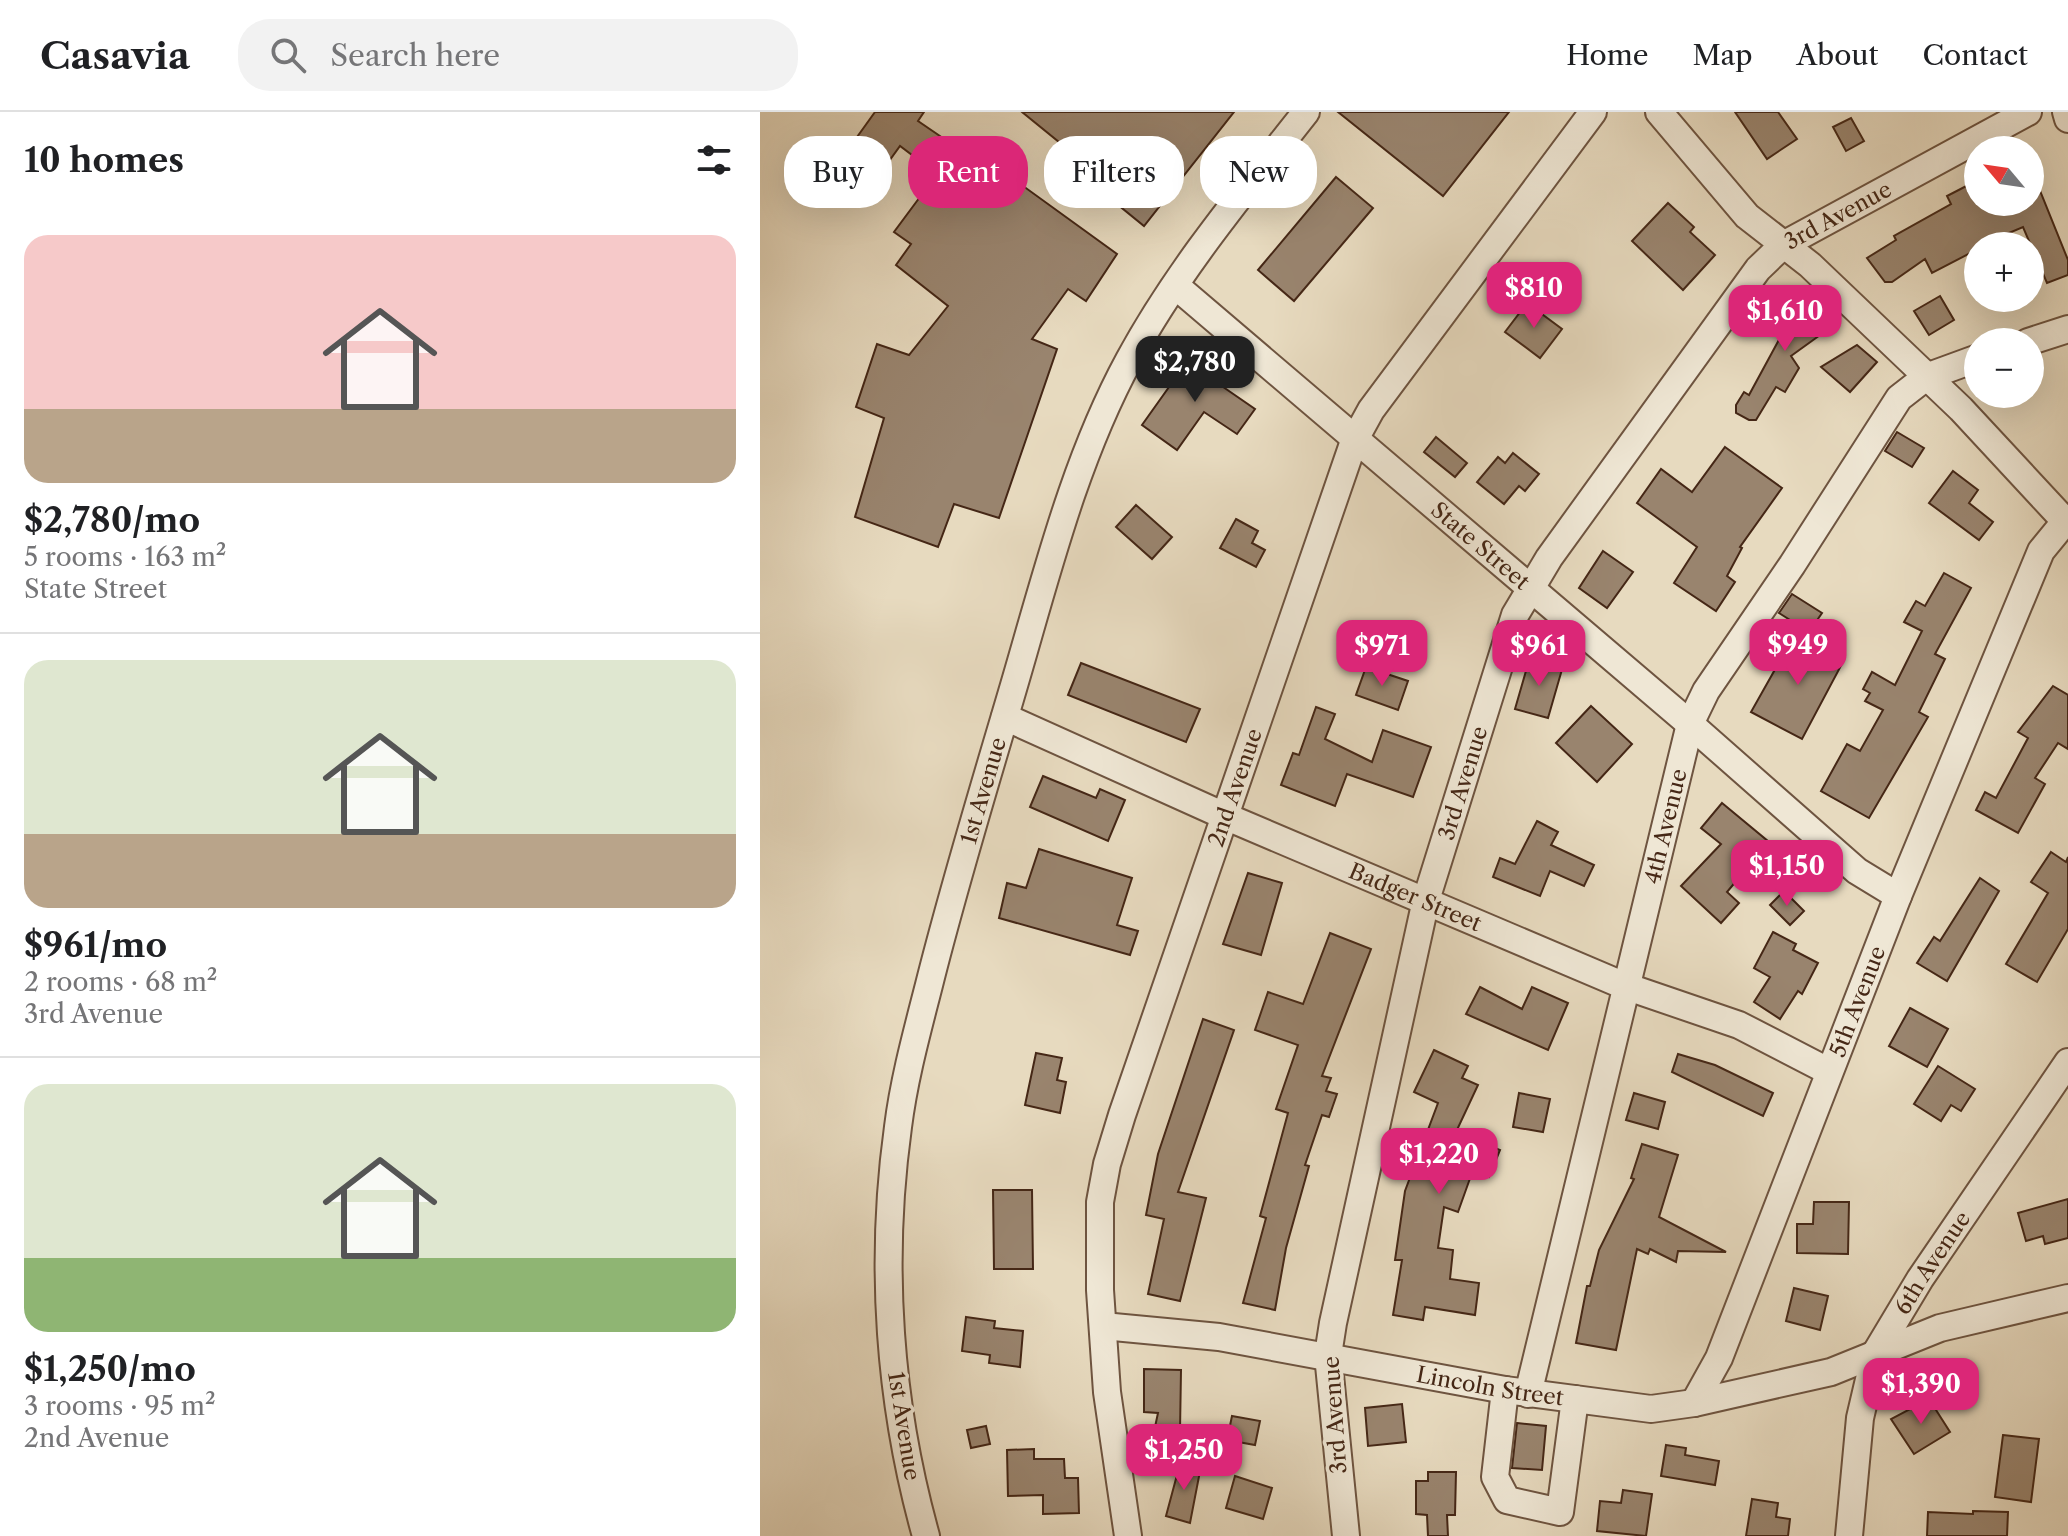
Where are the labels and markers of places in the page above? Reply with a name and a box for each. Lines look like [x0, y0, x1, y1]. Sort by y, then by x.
pin: $810 [1487, 262, 1581, 330]
pin: $1,610 [1720, 285, 1850, 353]
pin: $2,780 [1130, 336, 1260, 404]
pin: $949 [1751, 619, 1845, 687]
pin: $971 [1335, 620, 1429, 688]
pin: $961 [1492, 620, 1586, 688]
pin: $1,150 [1722, 840, 1852, 908]
pin: $1,220 [1374, 1128, 1504, 1196]
pin: $1,390 [1856, 1358, 1986, 1426]
pin: $1,250 [1119, 1424, 1249, 1492]

